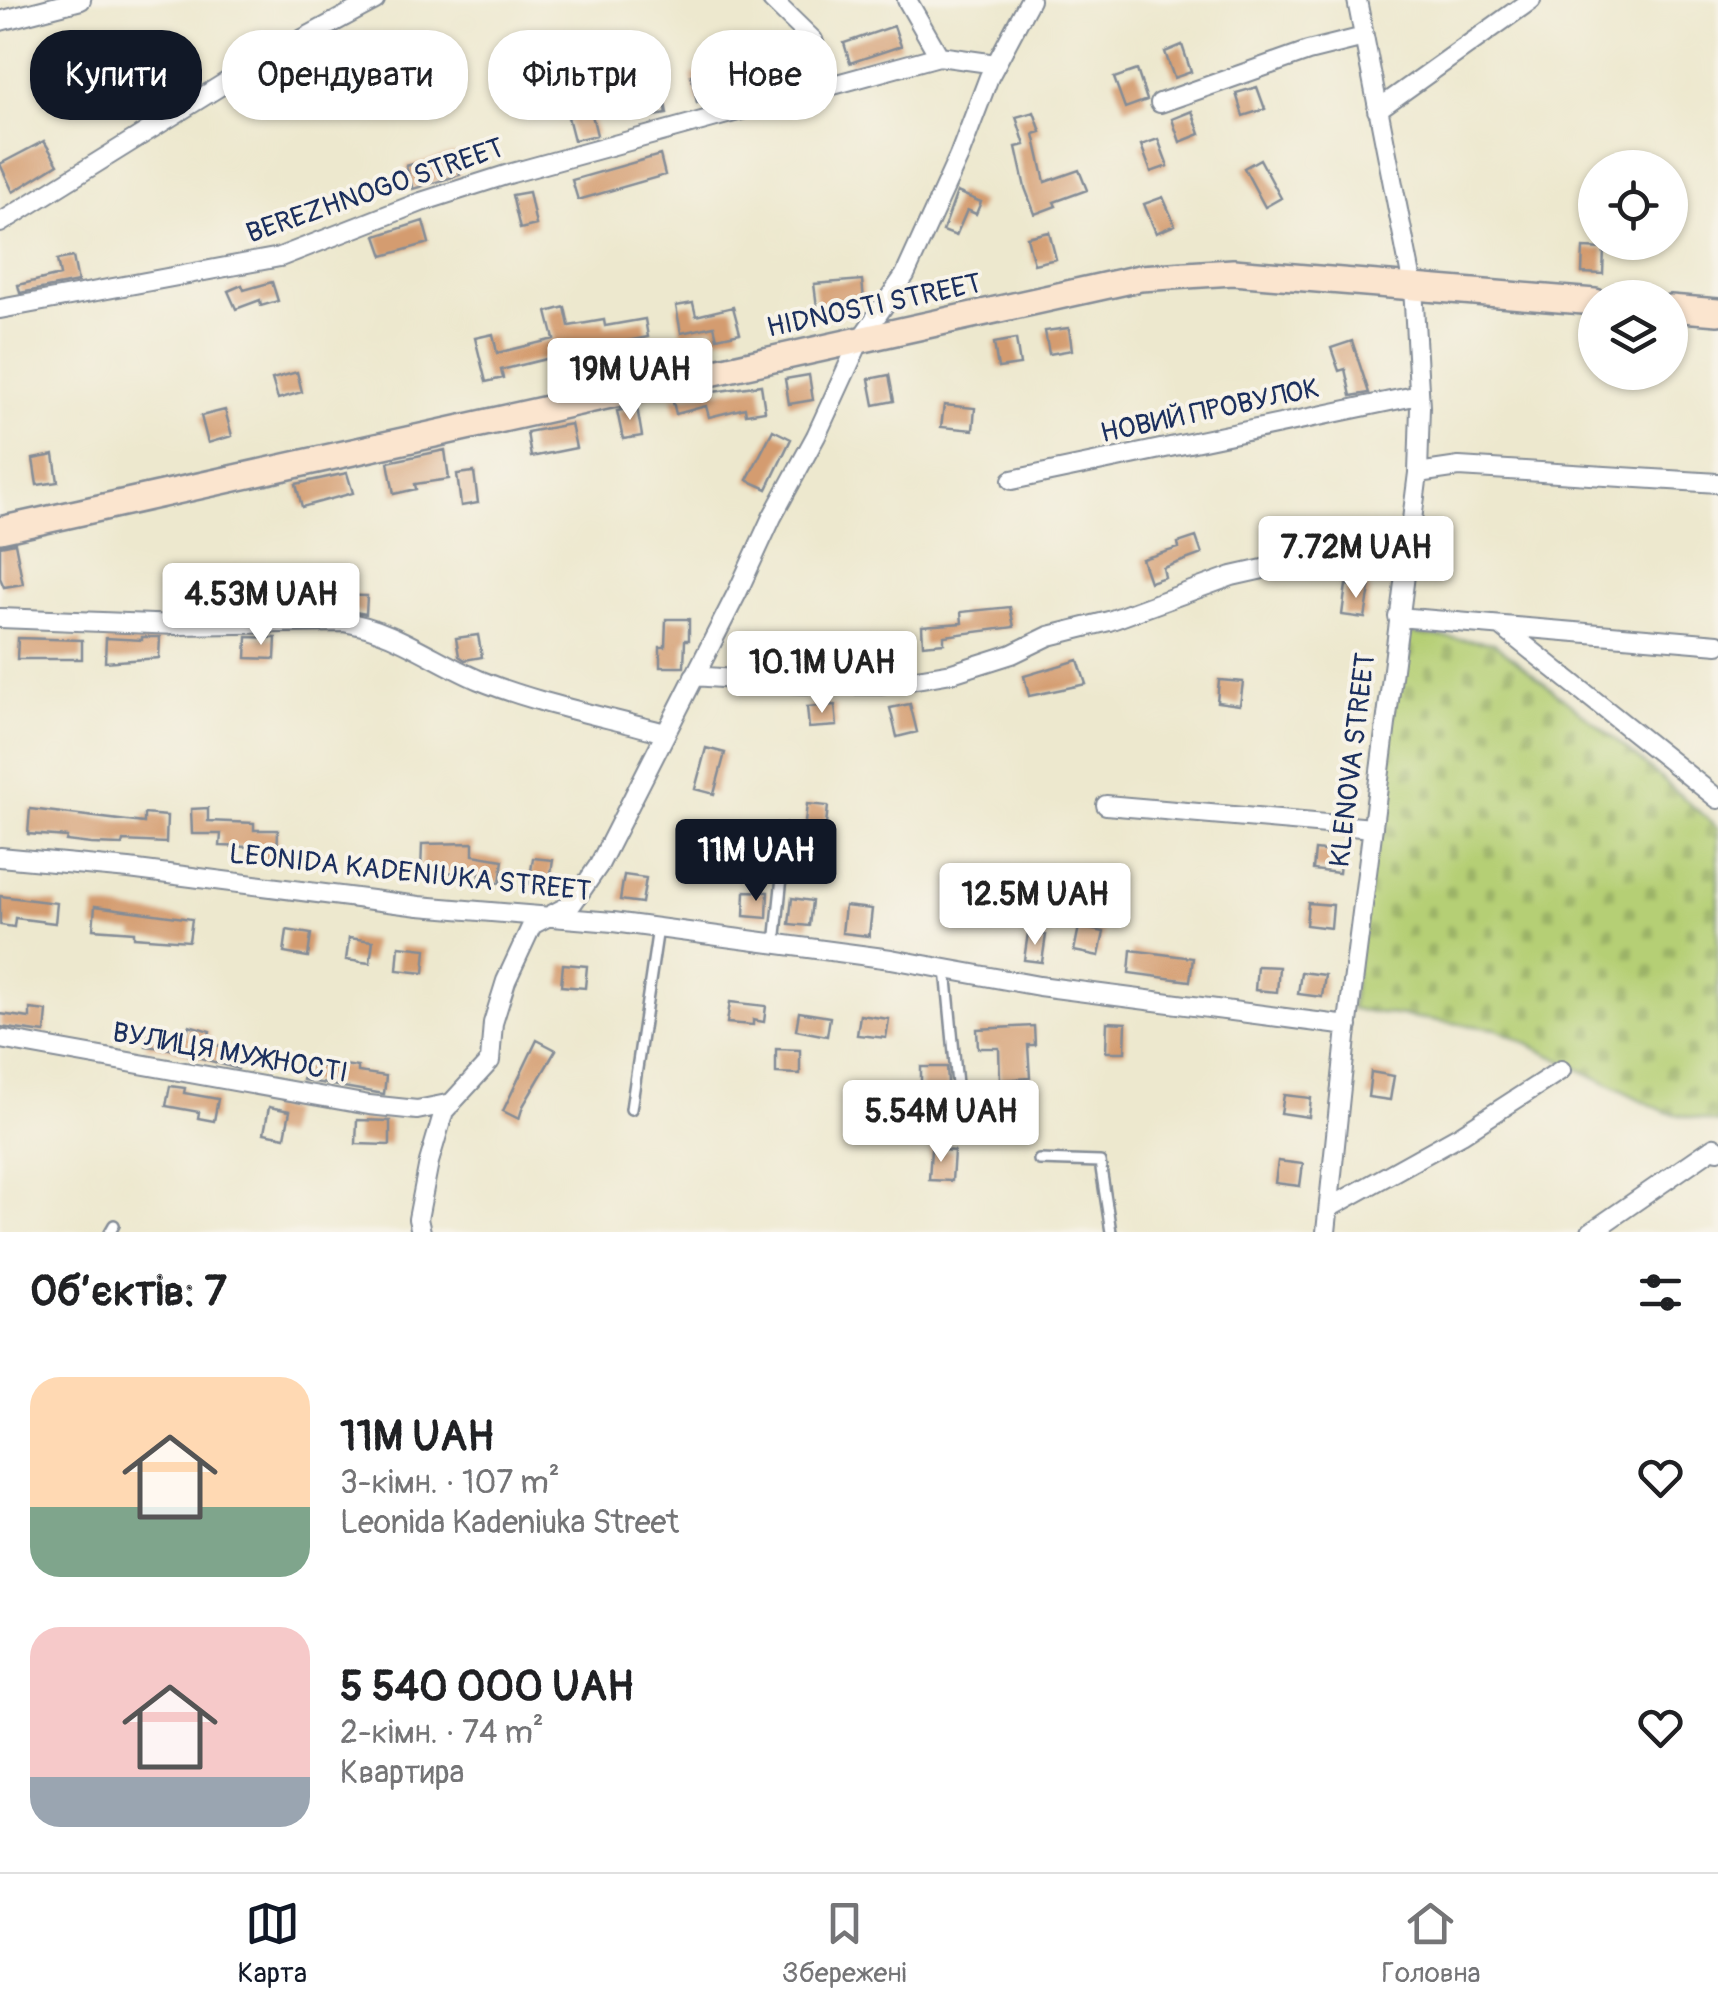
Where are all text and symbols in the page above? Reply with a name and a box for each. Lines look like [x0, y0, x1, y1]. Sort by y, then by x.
chip: Купити [30, 30, 202, 120]
chip: Орендувати [222, 30, 468, 120]
chip: Фільтри [488, 30, 671, 120]
chip: Нове [691, 30, 837, 120]
street label: BEREZHNOGO STREET [242, 131, 508, 251]
map controls [1578, 150, 1688, 390]
button: locate [1578, 150, 1688, 260]
street label: HIDNOSTI STREET [764, 266, 984, 346]
button: layers [1578, 280, 1688, 390]
pin: 19M UAH [538, 338, 722, 423]
text: 19M UAH [569, 350, 691, 390]
street label: НОВИЙ ПРОВУЛОК [1097, 371, 1323, 451]
pin: 7.72M UAH [1242, 516, 1470, 601]
text: 7.72M UAH [1281, 528, 1431, 568]
pin: 4.53M UAH [147, 563, 375, 648]
text: 4.53M UAH [185, 575, 337, 615]
pin: 10.1M UAH [708, 631, 936, 716]
text: 10.1M UAH [749, 643, 895, 683]
street label: KLENOVA STREET [1322, 651, 1384, 869]
pin: 11M UAH [664, 819, 848, 904]
text: 11M UAH [697, 831, 815, 871]
street label: LEONIDA KADENIUKA STREET [227, 837, 593, 909]
pin: 12.5M UAH [921, 863, 1149, 948]
text: 12.5M UAH [962, 875, 1108, 915]
street label: ВУЛИЦЯ МУЖНОСТІ [110, 1015, 350, 1091]
pin: 5.54M UAH [827, 1080, 1055, 1165]
text: 5.54M UAH [865, 1092, 1017, 1132]
icon: filters [1633, 1265, 1688, 1320]
text: Об’єктів: 7 [30, 1266, 227, 1318]
text: 11M UAH [340, 1411, 494, 1463]
icon: home [110, 1417, 230, 1537]
icon: heart [1633, 1450, 1688, 1505]
text: 3-кімн. · 107 m² [340, 1463, 560, 1503]
text: Leonida Kadeniuka Street [340, 1503, 679, 1543]
text: 5 540 000 UAH [340, 1661, 634, 1713]
icon: home [110, 1667, 230, 1787]
icon: heart [1633, 1700, 1688, 1755]
text: 2-кімн. · 74 m² [340, 1713, 544, 1753]
text: Квартира [340, 1753, 464, 1793]
tab: Карта [238, 1896, 307, 1991]
tab: Збережені [782, 1896, 906, 1991]
tab: Головна [1381, 1896, 1480, 1991]

